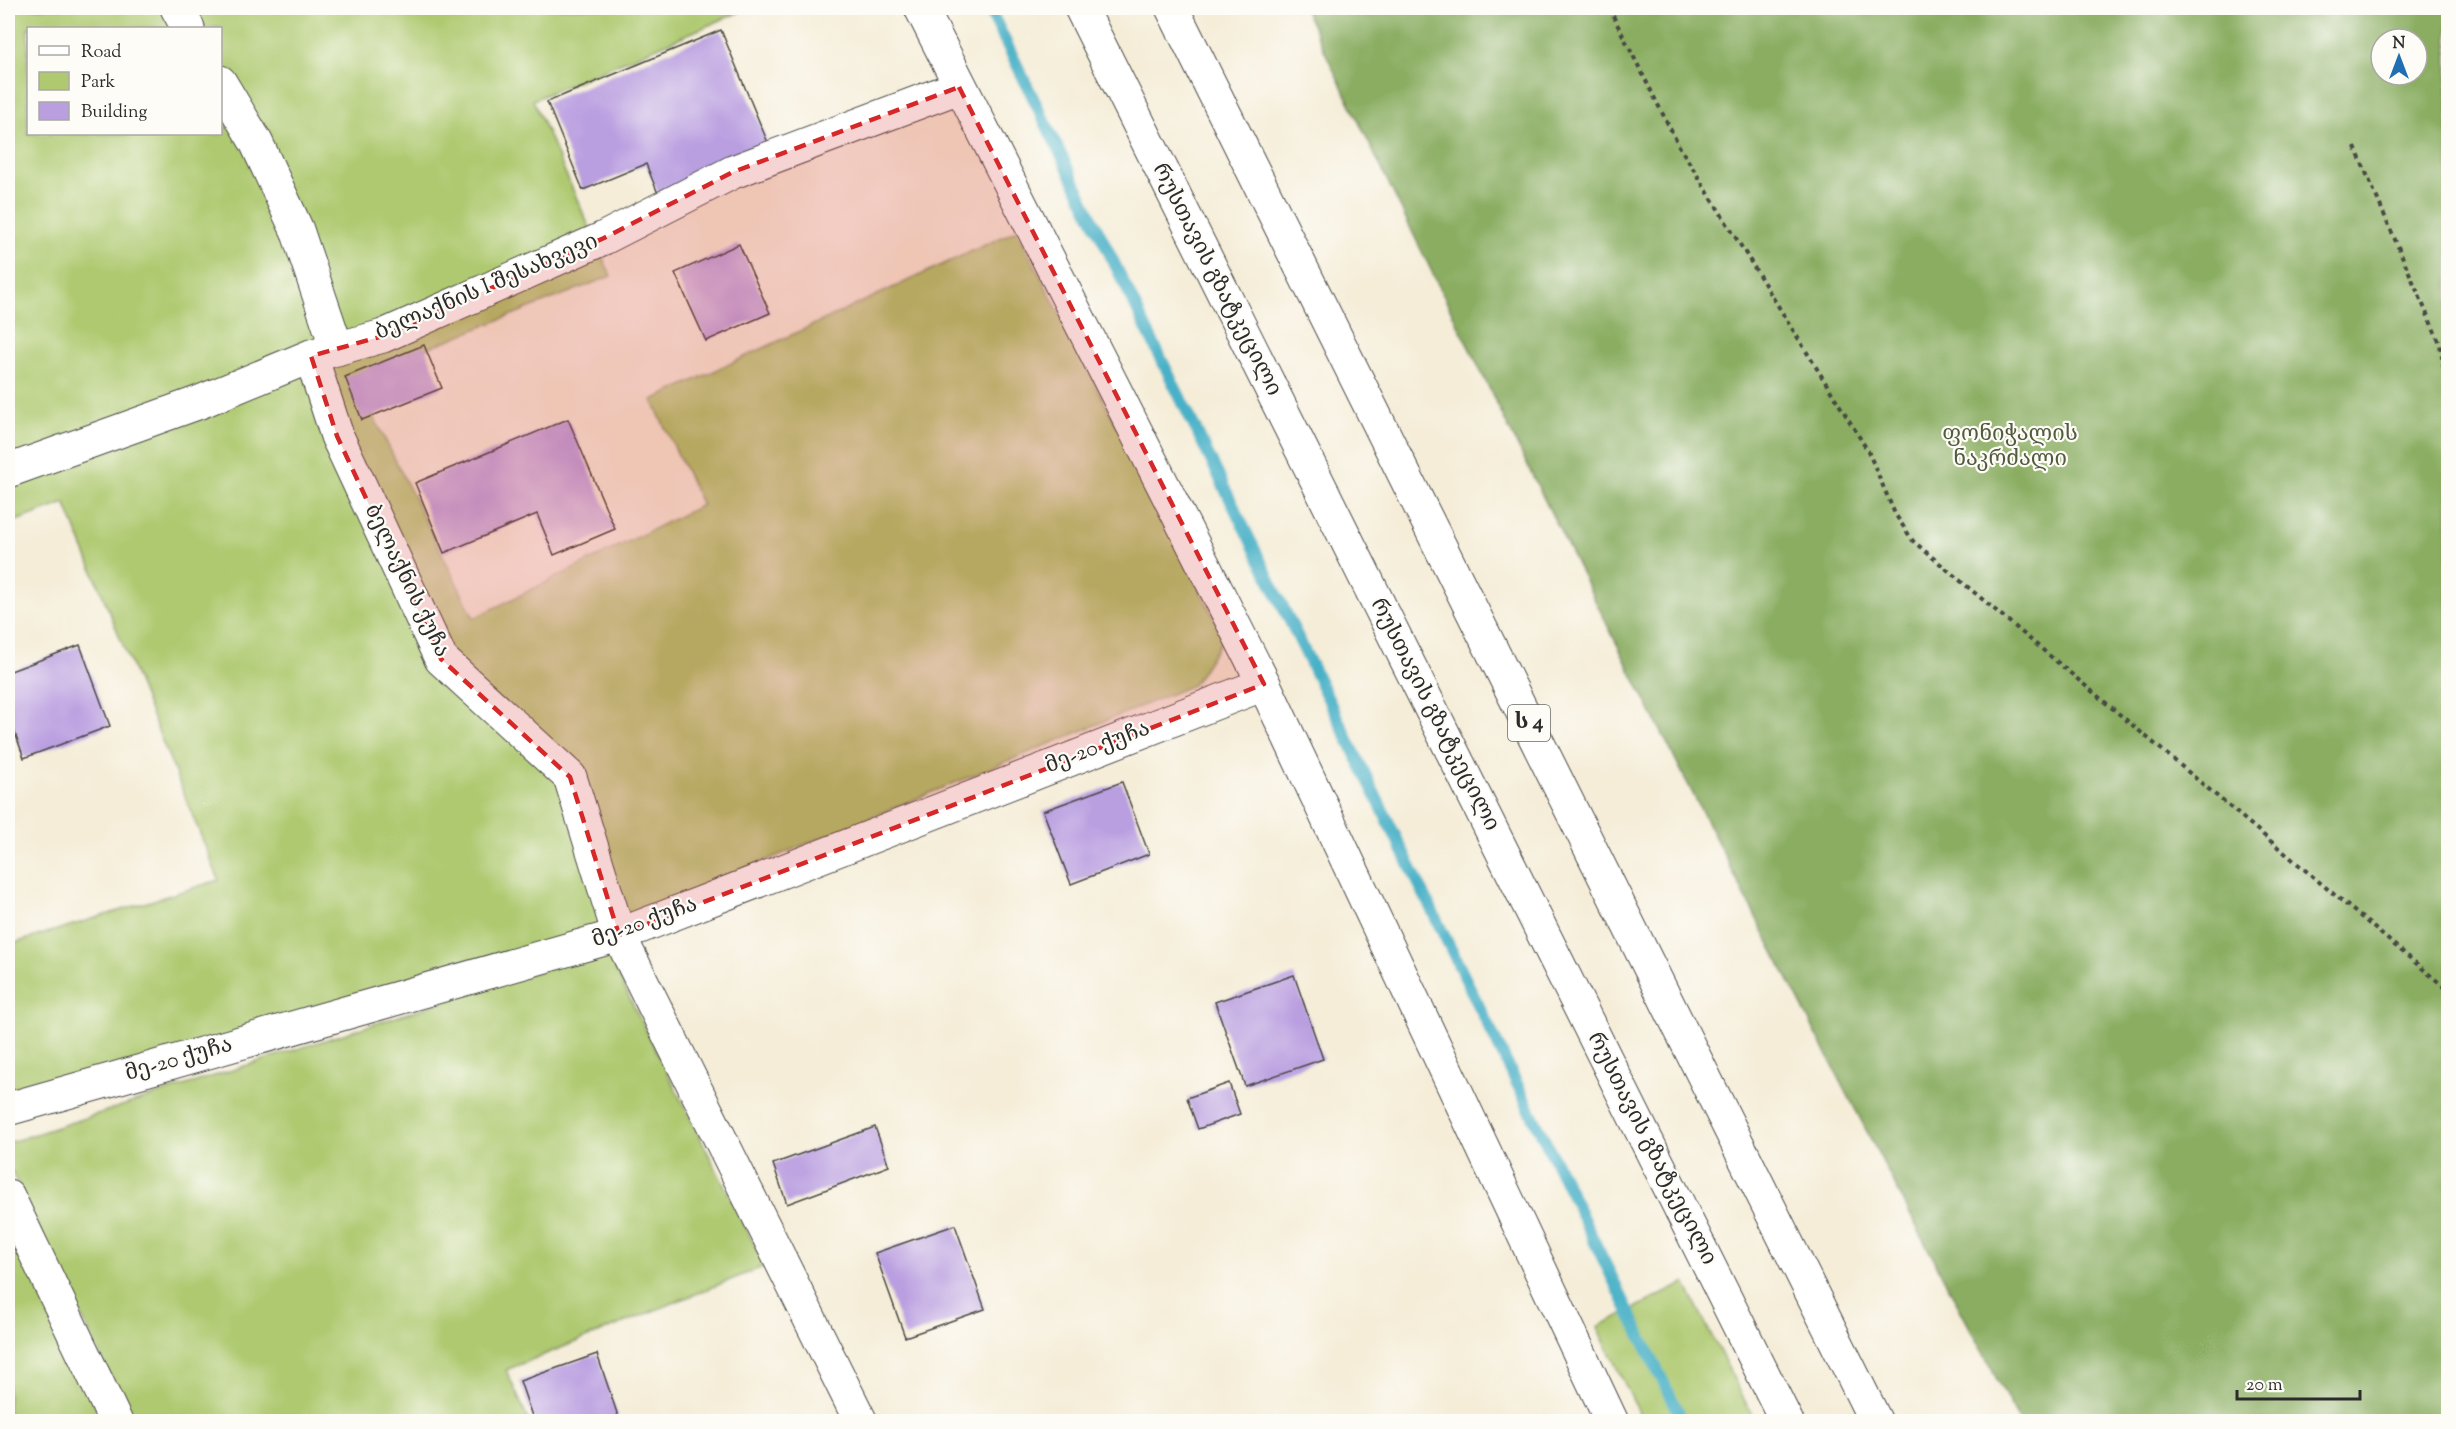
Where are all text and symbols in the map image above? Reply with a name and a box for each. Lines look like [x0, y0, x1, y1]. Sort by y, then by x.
legend [27, 27, 222, 135]
north arrow [2369, 27, 2429, 87]
text: N [2393, 33, 2406, 56]
text: Road [81, 40, 121, 66]
text: Park [81, 70, 116, 96]
text: Building [81, 100, 147, 126]
street label: რუსთავის გზატკეცილი [1143, 158, 1289, 402]
street label: ბელაქნის I შესახვევი [371, 227, 603, 349]
park label: ფონიჭალის ნაკრძალი [1942, 419, 2078, 476]
street label: ბელაქნის ქუჩა [355, 499, 457, 663]
street label: რუსთავის გზატკეცილი [1361, 593, 1507, 837]
road number: ს 4 [1508, 705, 1550, 741]
street label: მე-20 ქუჩა [1041, 713, 1155, 783]
street label: მე-20 ქუჩა [588, 889, 702, 957]
street label: რუსთავის გზატკეცილი [1578, 1027, 1724, 1271]
street label: მე-20 ქუჩა [122, 1029, 236, 1091]
scale bar [2237, 1363, 2360, 1401]
text: 20 m [2246, 1373, 2283, 1399]

